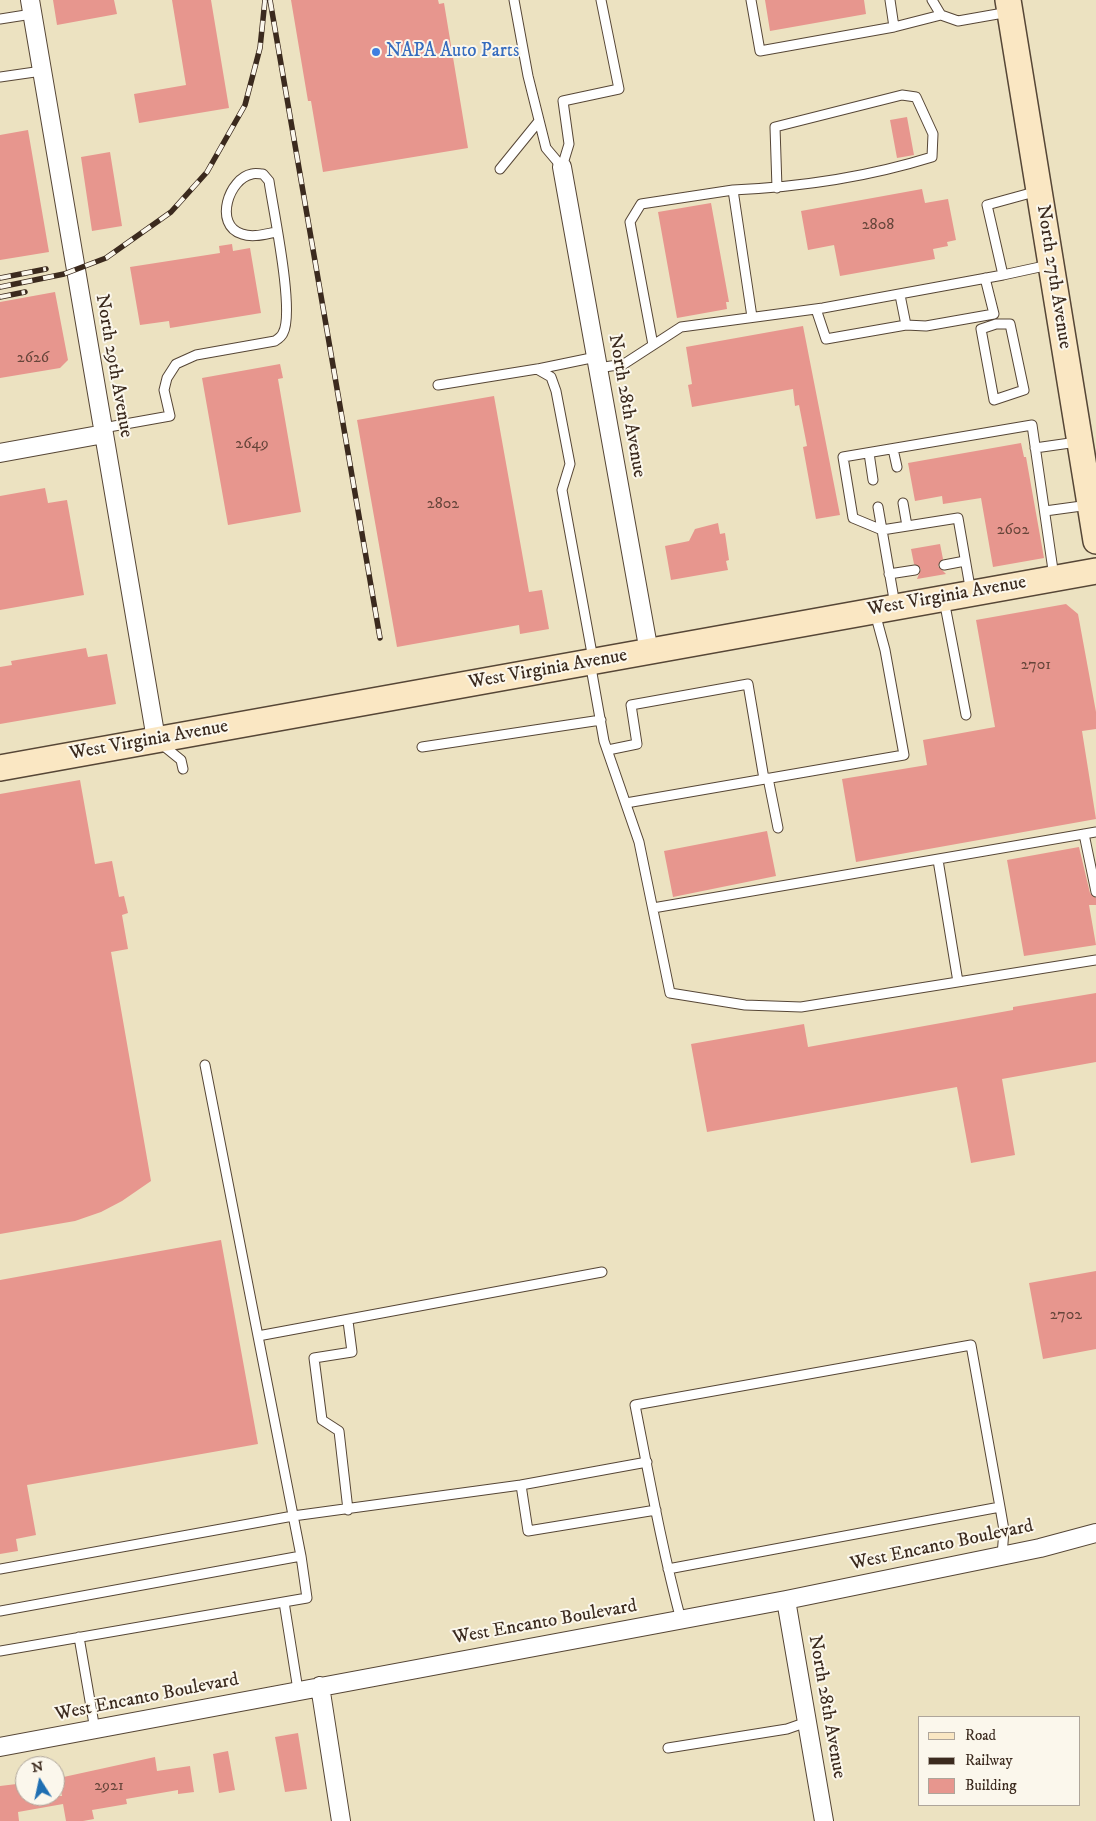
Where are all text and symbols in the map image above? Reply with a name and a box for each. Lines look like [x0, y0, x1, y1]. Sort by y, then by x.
place label: NAPA Auto Parts [386, 41, 519, 63]
marker: NAPA Auto Parts [370, 46, 382, 58]
street label: North 27th Avenue [1030, 203, 1076, 351]
house number: 2808 [862, 216, 894, 236]
street label: North 29th Avenue [89, 292, 137, 440]
street label: North 28th Avenue [602, 332, 650, 480]
house number: 2626 [17, 349, 49, 369]
house number: 2649 [235, 435, 269, 455]
house number: 2802 [427, 495, 459, 515]
house number: 2602 [997, 521, 1029, 541]
street label: West Virginia Avenue [866, 572, 1028, 622]
street label: West Virginia Avenue [467, 645, 629, 695]
house number: 2701 [1021, 656, 1051, 676]
street label: West Virginia Avenue [68, 716, 230, 766]
house number: 2702 [1050, 1306, 1082, 1326]
street label: West Encanto Boulevard [848, 1515, 1036, 1577]
street label: West Encanto Boulevard [451, 1596, 639, 1650]
street label: North 28th Avenue [802, 1633, 850, 1781]
street label: West Encanto Boulevard [53, 1669, 241, 1727]
legend [918, 1716, 1081, 1806]
text: Road [965, 1726, 996, 1745]
text: Railway [965, 1751, 1013, 1770]
north arrow [15, 1756, 65, 1806]
text: N [30, 1757, 45, 1777]
text: Building [965, 1776, 1017, 1795]
house number: 2921 [94, 1777, 124, 1797]

